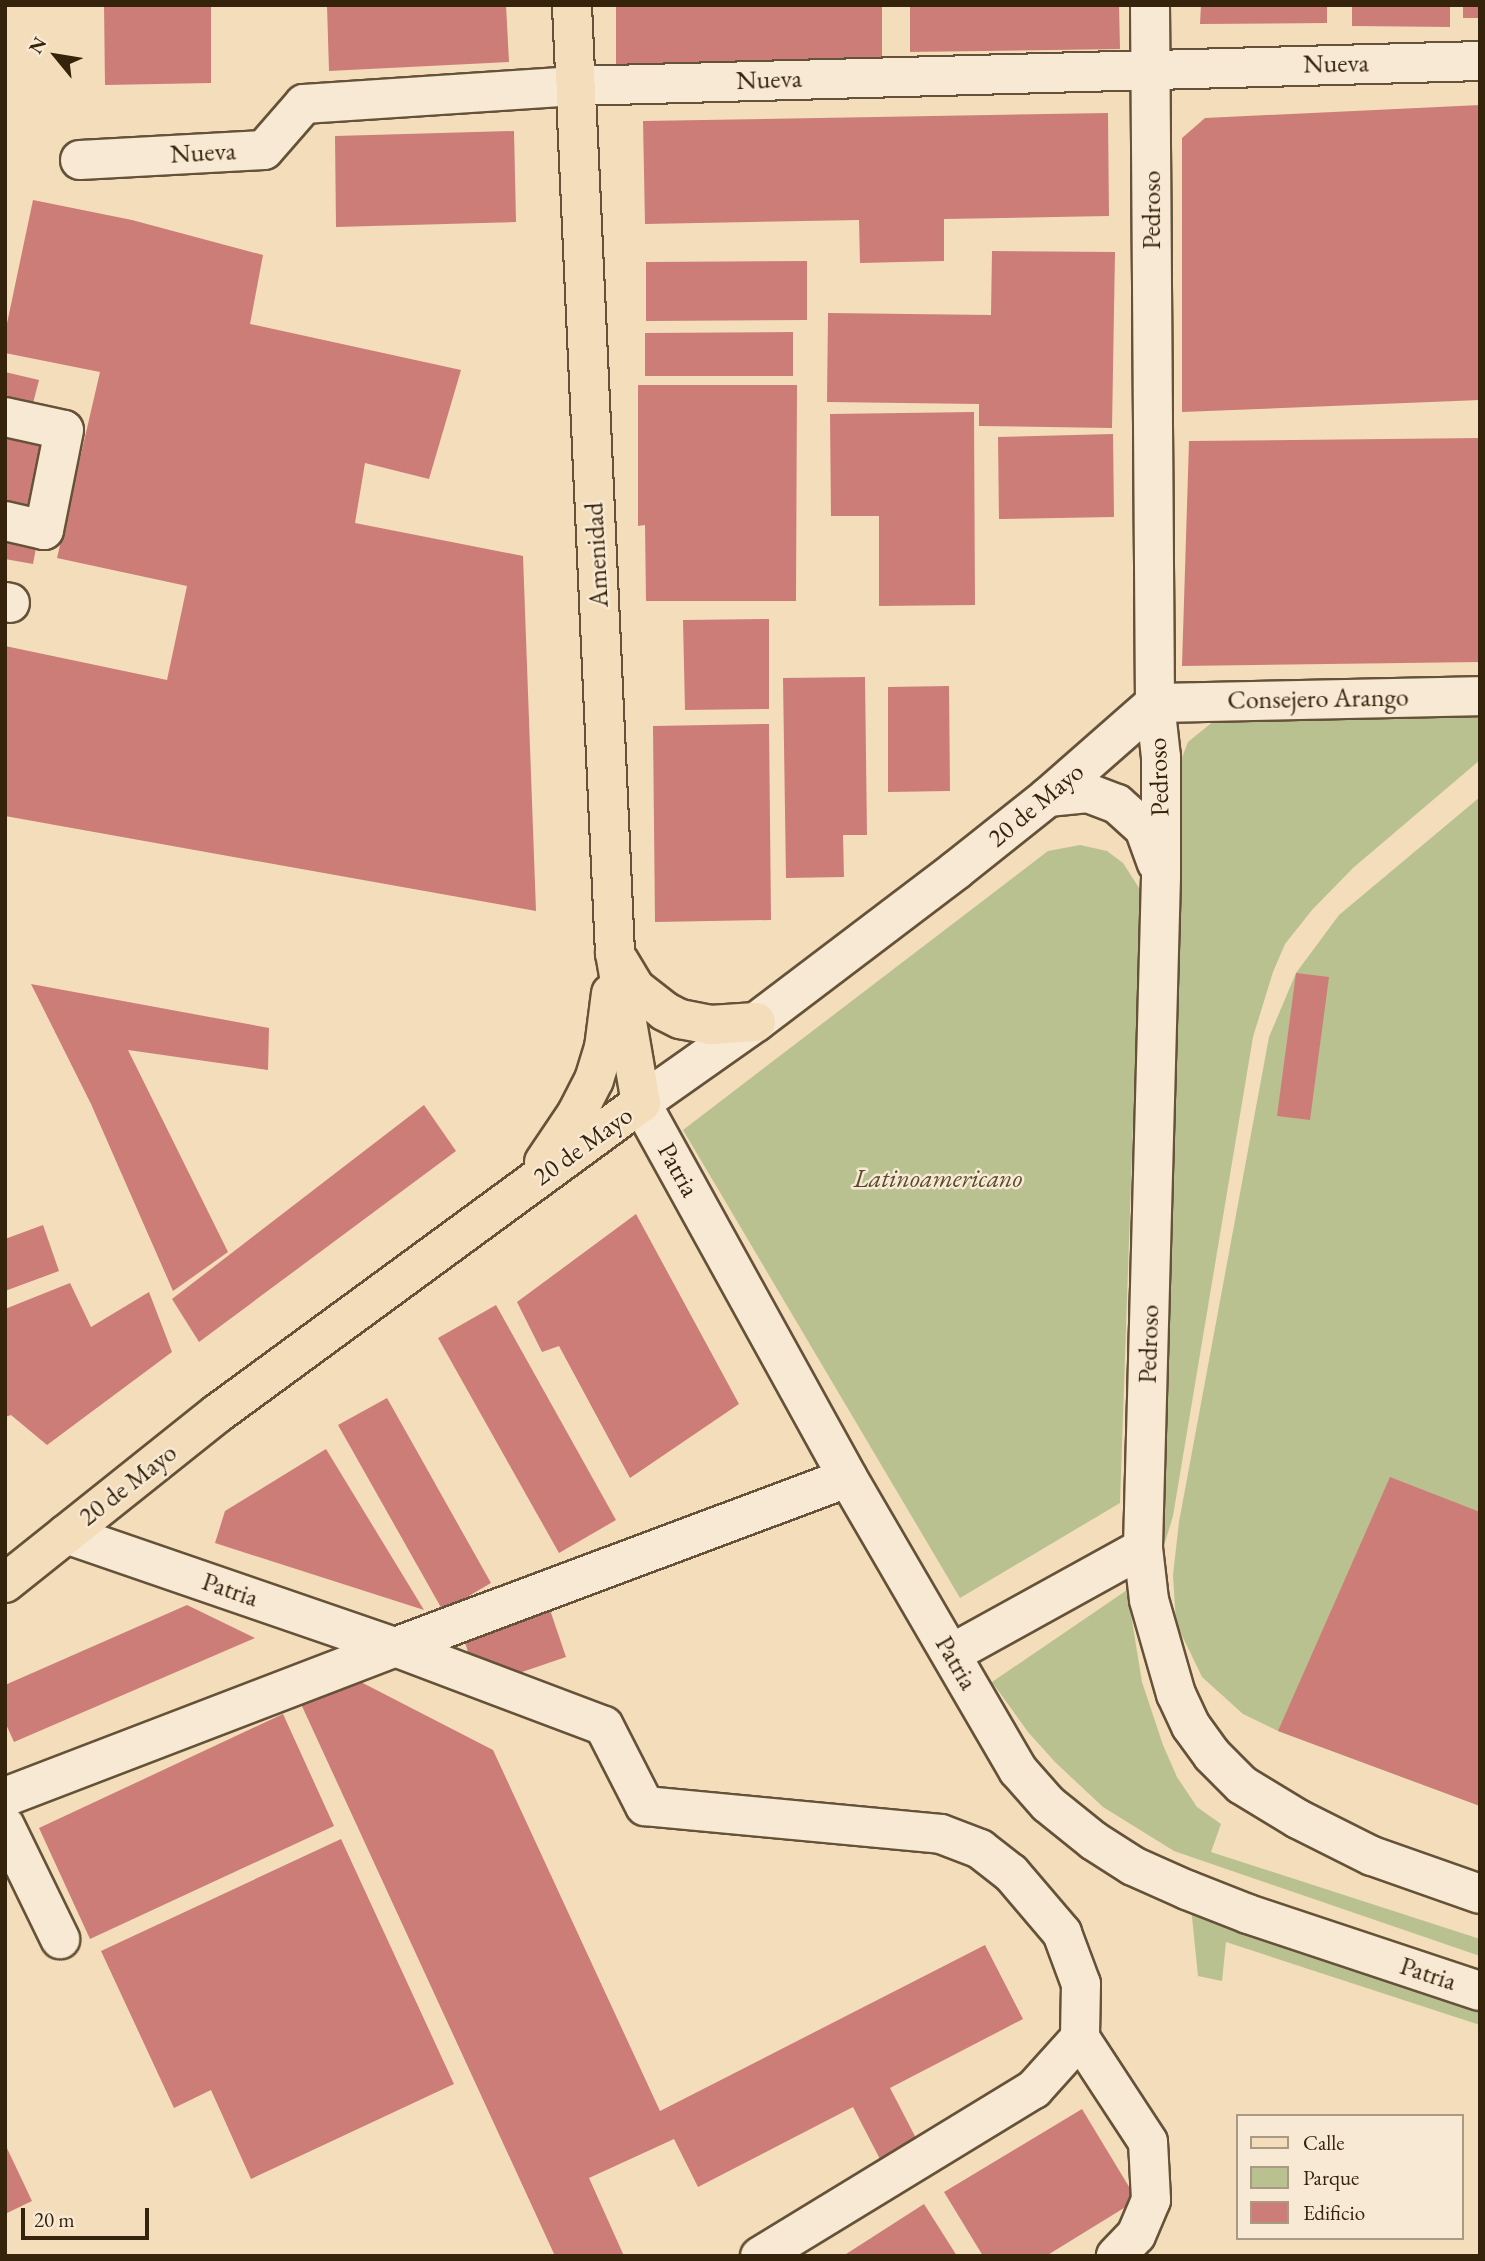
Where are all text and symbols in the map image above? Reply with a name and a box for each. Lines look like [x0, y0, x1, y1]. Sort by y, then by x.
north arrow [21, 21, 91, 91]
text: N [23, 32, 52, 58]
street label: Nueva [1303, 48, 1369, 80]
street label: Nueva [736, 63, 802, 97]
street label: Nueva [169, 136, 237, 170]
street label: Pedroso [1136, 171, 1168, 249]
street label: Amenidad [579, 502, 615, 608]
street label: Consejero Arango [1227, 682, 1409, 716]
street label: Pedroso [1142, 737, 1176, 817]
street label: 20 de Mayo [982, 756, 1090, 854]
street label: 20 de Mayo [527, 1099, 639, 1193]
street label: Patria [651, 1138, 705, 1202]
park label: Latinoamericano [854, 1163, 1022, 1195]
street label: Pedroso [1132, 1304, 1166, 1384]
street label: 20 de Mayo [73, 1437, 183, 1533]
street label: Patria [198, 1566, 262, 1614]
street label: Patria [928, 1631, 984, 1695]
street label: Patria [1396, 1950, 1460, 1998]
legend [1236, 2114, 1464, 2240]
text: Calle [1303, 2129, 1345, 2156]
text: Parque [1303, 2164, 1359, 2191]
scale bar [24, 2194, 152, 2238]
text: Edificio [1303, 2199, 1365, 2226]
text: 20 m [34, 2206, 75, 2233]

